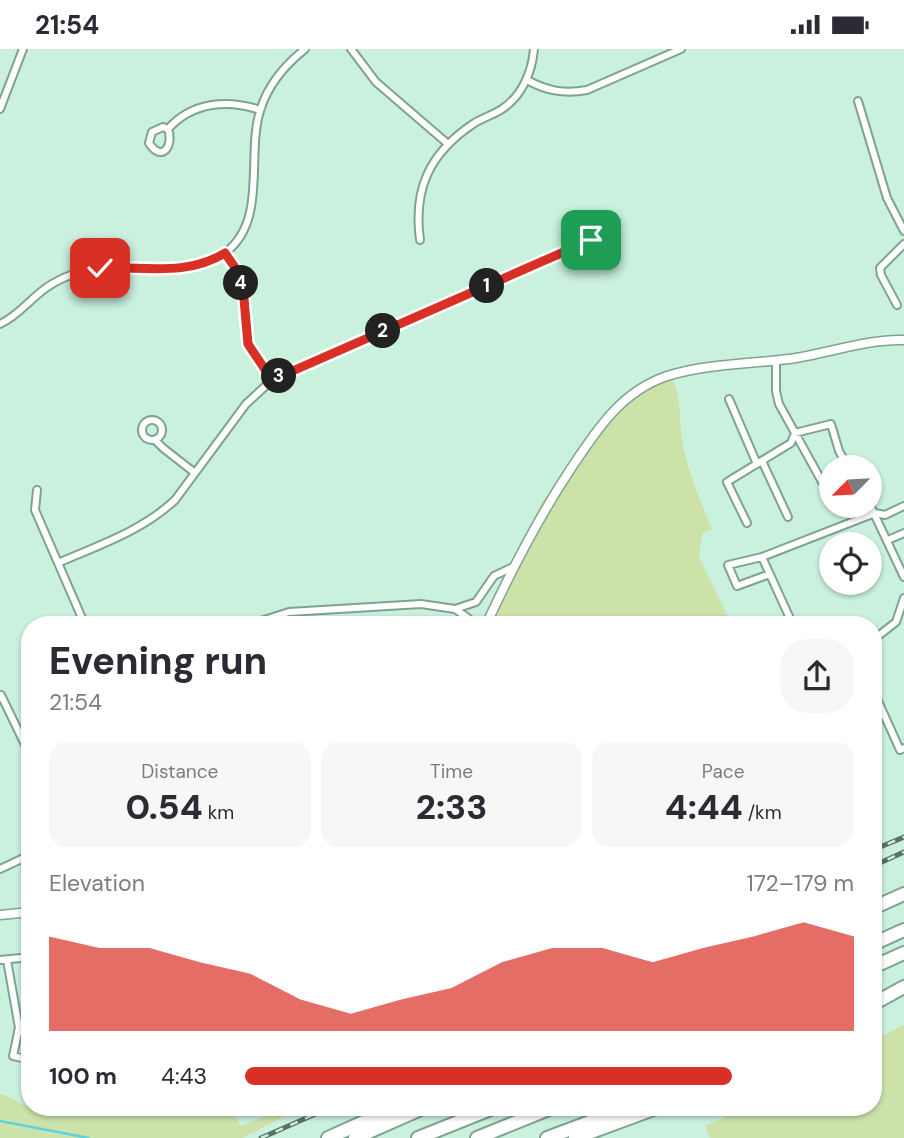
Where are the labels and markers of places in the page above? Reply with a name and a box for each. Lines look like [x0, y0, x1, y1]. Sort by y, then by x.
pin [561, 210, 621, 270]
pin [70, 238, 130, 298]
pin: 4 [224, 265, 258, 301]
pin: 1 [470, 268, 504, 303]
pin: 2 [366, 313, 400, 349]
pin: 3 [262, 359, 296, 393]

